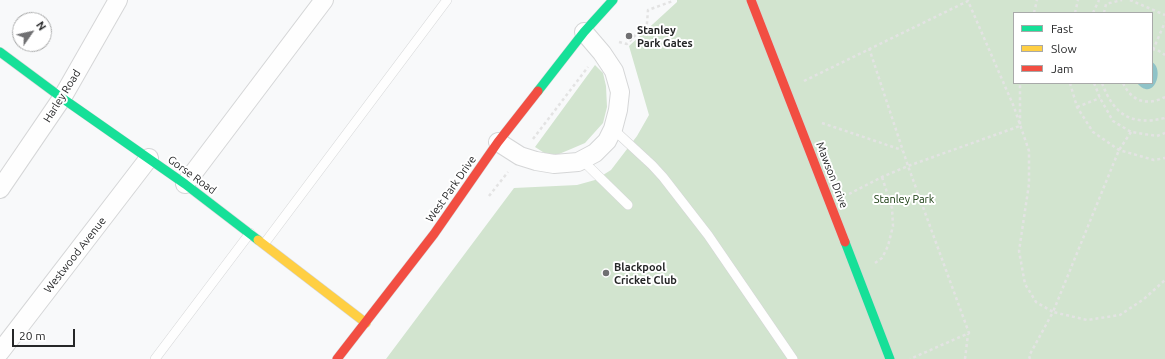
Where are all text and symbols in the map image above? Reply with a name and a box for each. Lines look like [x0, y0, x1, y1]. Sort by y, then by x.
north arrow [12, 12, 52, 52]
legend [1013, 12, 1153, 84]
text: N [34, 19, 48, 33]
text: Fast [1051, 22, 1073, 35]
place label: Stanley Park Gates [637, 23, 693, 49]
marker: Stanley Park Gates [624, 31, 634, 41]
text: Slow [1051, 42, 1077, 55]
text: Jam [1051, 62, 1073, 75]
street label: Harley Road [41, 67, 83, 125]
street label: Mawson Drive [813, 140, 851, 210]
street label: Gorse Road [165, 153, 219, 197]
street label: West Park Drive [423, 153, 479, 225]
park label: Stanley Park [874, 192, 934, 206]
street label: Westwood Avenue [41, 214, 109, 296]
place label: Blackpool Cricket Club [614, 260, 677, 286]
marker: Blackpool Cricket Club [601, 268, 611, 278]
scale bar [14, 321, 77, 347]
text: 20 m [19, 329, 46, 342]

